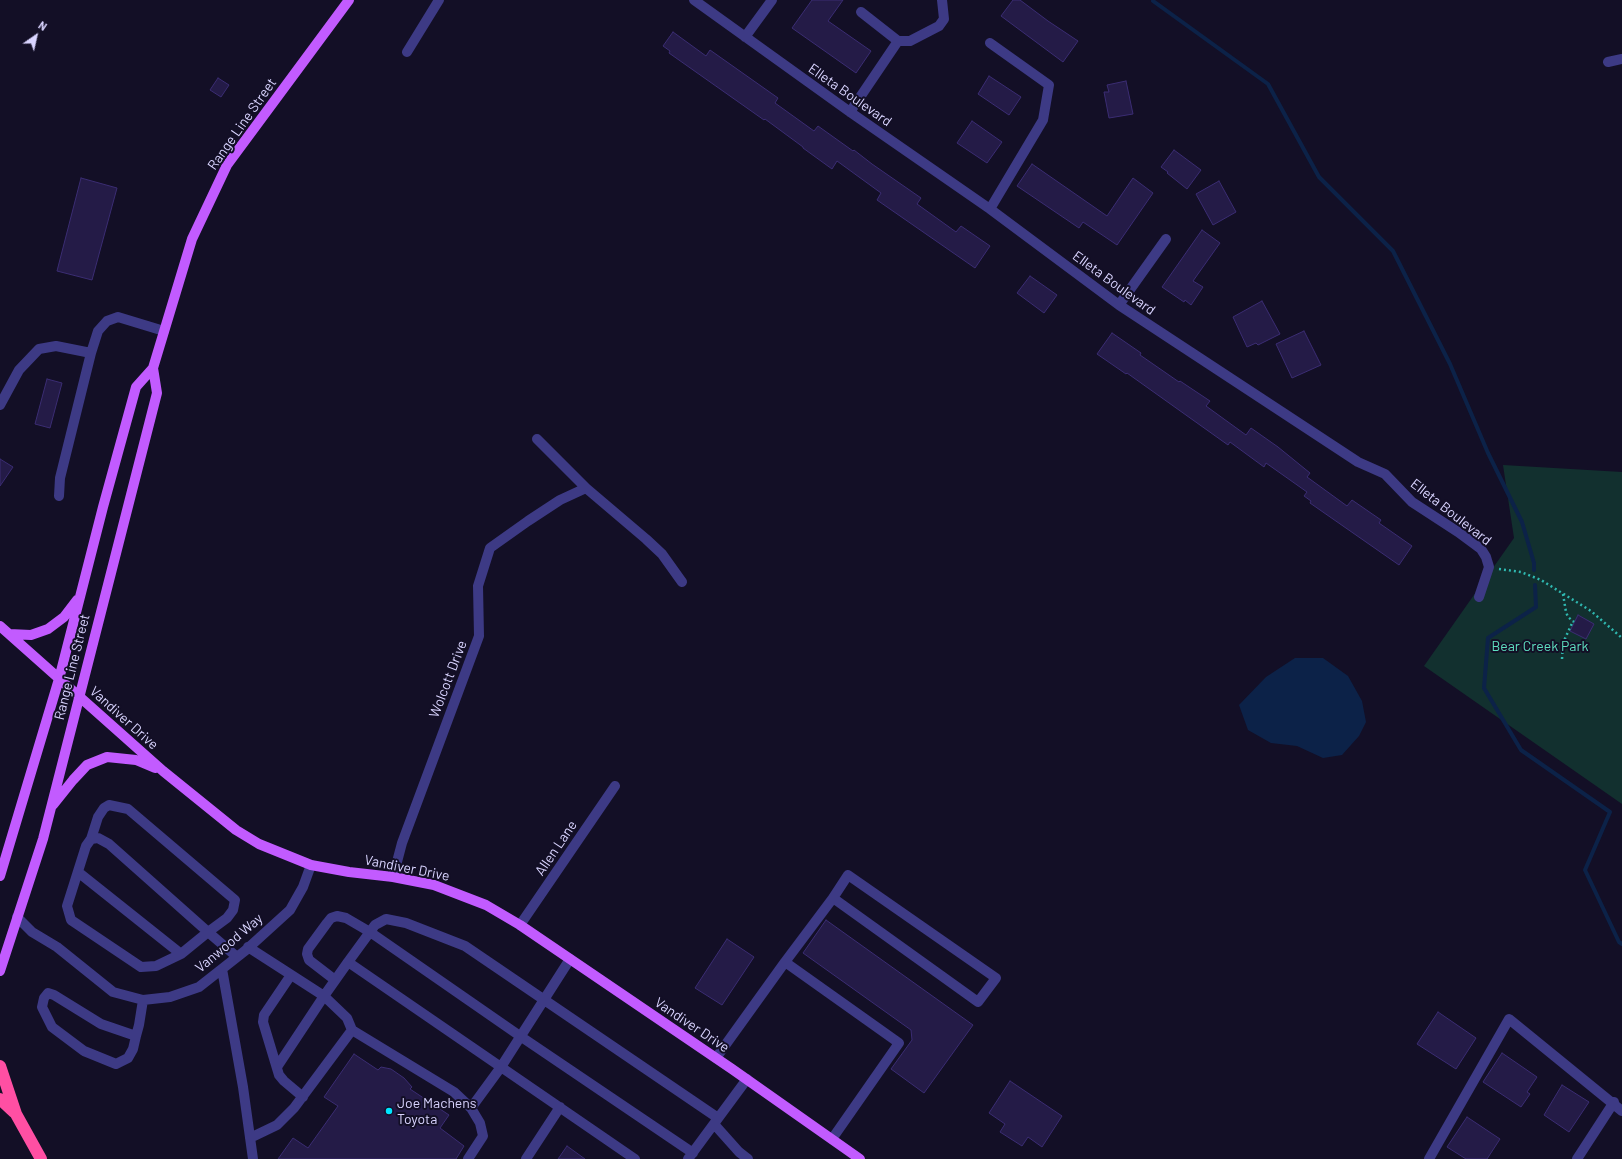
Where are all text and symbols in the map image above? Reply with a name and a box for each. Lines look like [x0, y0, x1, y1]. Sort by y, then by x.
north arrow [16, 16, 56, 56]
text: N [36, 18, 50, 33]
street label: Elleta Boulevard [805, 60, 895, 130]
street label: Range Line Street [204, 75, 280, 173]
street label: Elleta Boulevard [1069, 247, 1159, 319]
street label: Elleta Boulevard [1407, 475, 1495, 549]
street label: Range Line Street [51, 612, 93, 722]
street label: Wolcott Drive [426, 638, 470, 720]
park label: Bear Creek Park [1492, 638, 1588, 654]
street label: Vandiver Drive [86, 683, 162, 753]
street label: Allen Lane [531, 817, 581, 879]
street label: Vandiver Drive [363, 852, 451, 884]
street label: Vanwood Way [192, 910, 266, 976]
street label: Vandiver Drive [652, 994, 732, 1056]
place label: Joe Machens Toyota [397, 1095, 477, 1128]
marker: Joe Machens Toyota [384, 1106, 394, 1116]

